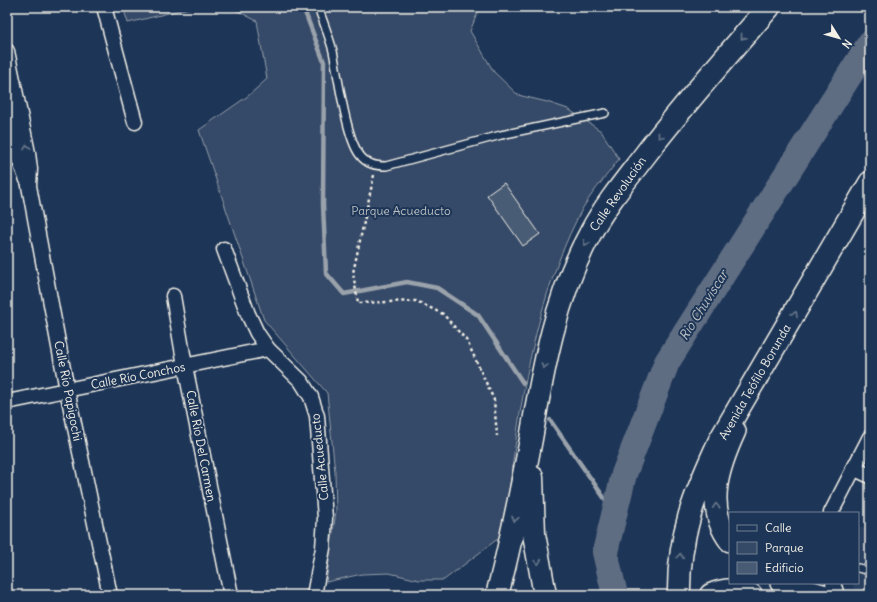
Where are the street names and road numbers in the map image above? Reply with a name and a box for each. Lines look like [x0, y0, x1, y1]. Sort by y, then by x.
street label: Calle Revolución [586, 153, 649, 234]
street label: Avenida Teófilo Borunda [715, 321, 794, 442]
street label: Calle Río Papigochi [51, 340, 86, 442]
street label: Calle Río Conchos [89, 359, 186, 392]
street label: Calle Río Del Carmen [183, 389, 220, 503]
street label: Calle Acueducto [307, 413, 332, 501]

